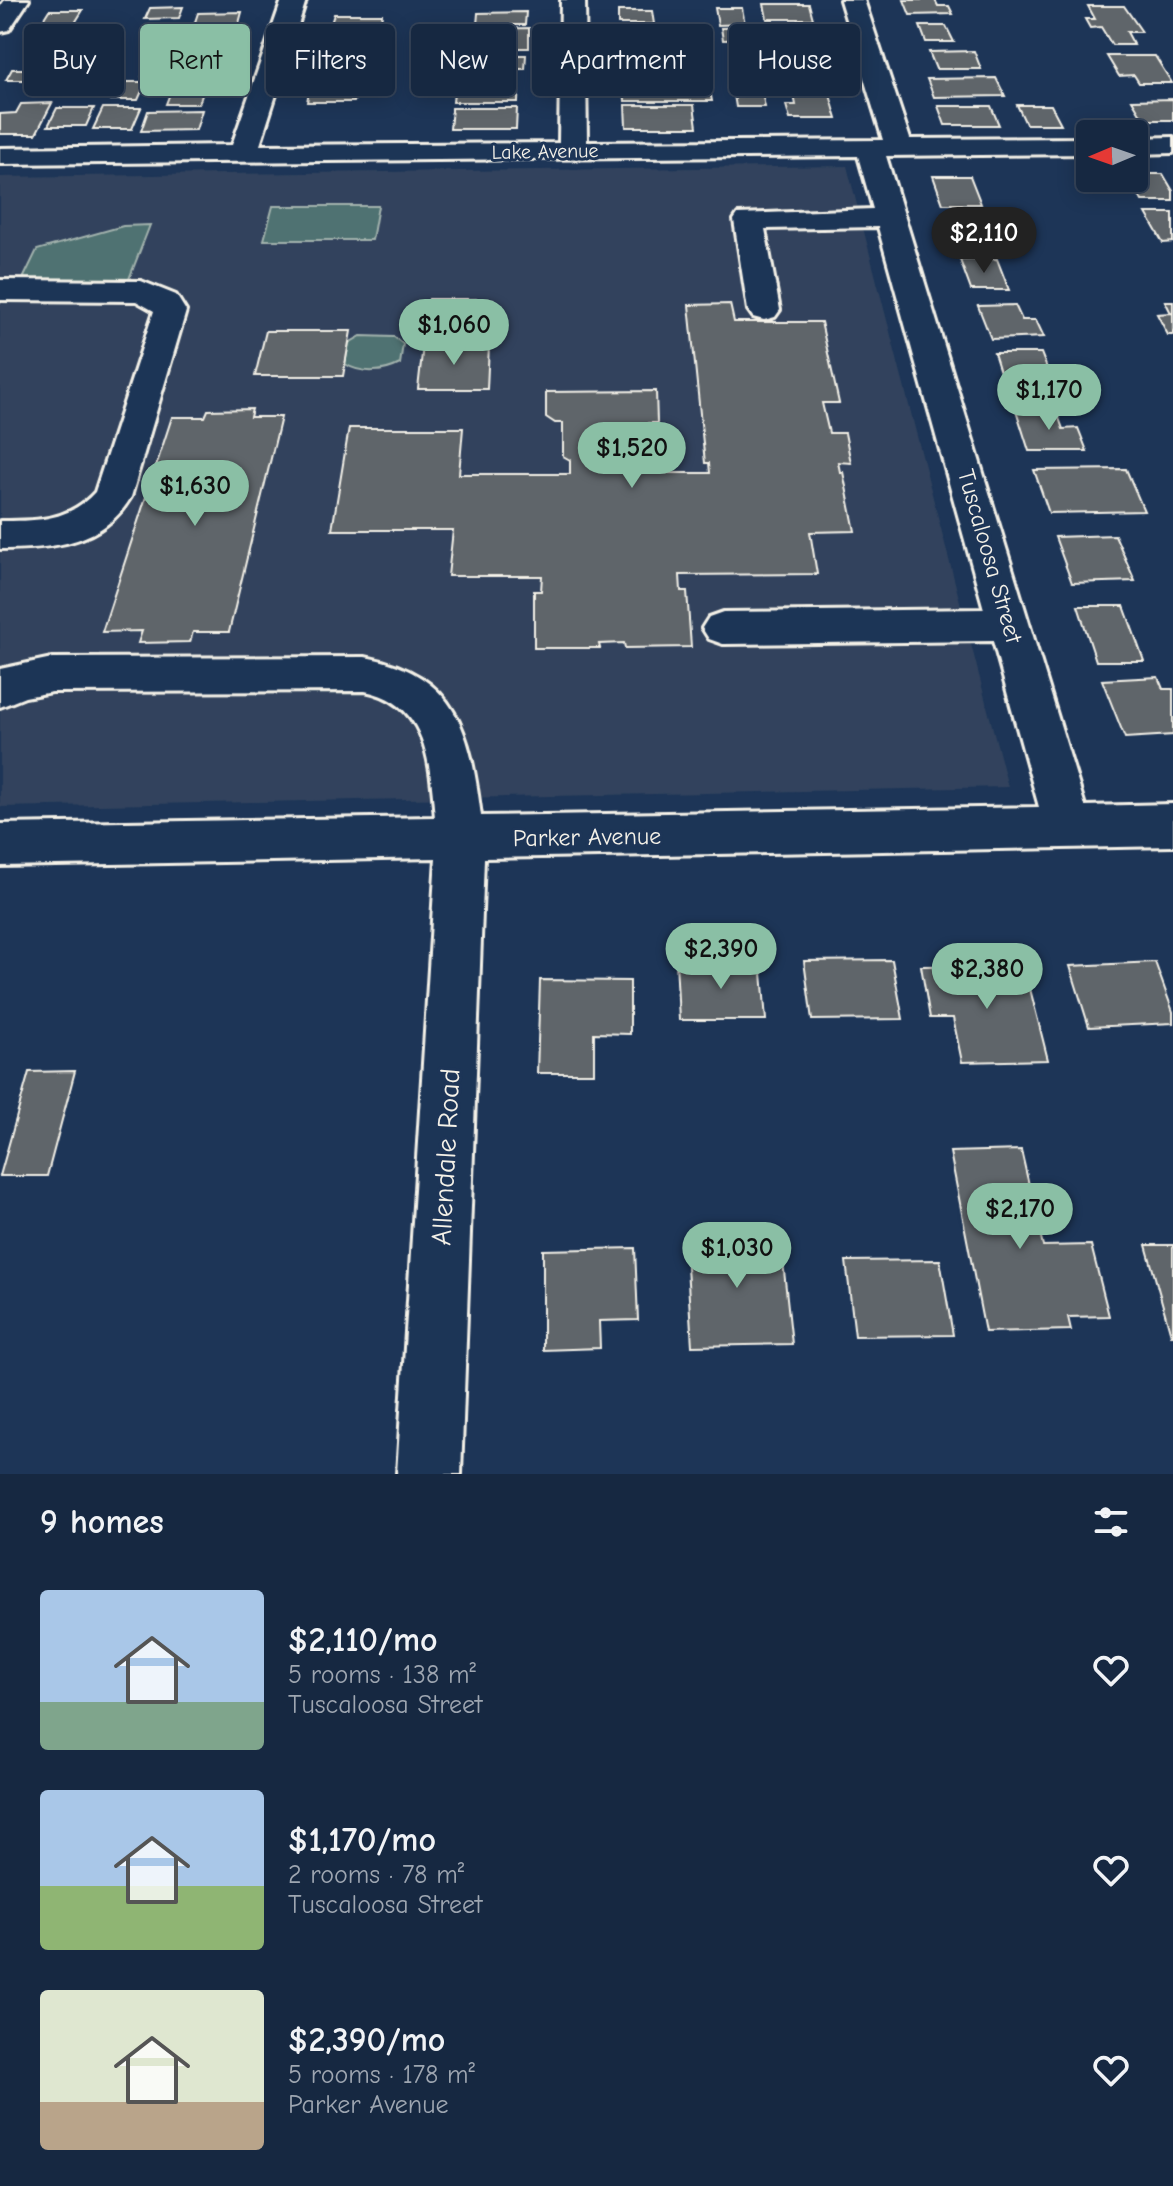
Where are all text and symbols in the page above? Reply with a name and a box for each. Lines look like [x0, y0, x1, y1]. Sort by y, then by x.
chip: Buy [24, 24, 124, 96]
chip: Rent [140, 24, 250, 96]
chip: Filters [266, 24, 395, 96]
chip: New [411, 24, 516, 96]
chip: Apartment [532, 24, 713, 96]
chip: House [729, 24, 860, 96]
north arrow [1076, 120, 1148, 192]
map controls [1076, 120, 1148, 192]
street label: Lake Avenue [491, 139, 599, 164]
pin: $2,110 [919, 207, 1049, 275]
text: $2,110 [950, 218, 1018, 248]
pin: $1,060 [389, 299, 519, 367]
text: $1,060 [417, 310, 491, 340]
pin: $1,170 [984, 364, 1114, 432]
text: $1,170 [1015, 375, 1083, 405]
pin: $1,520 [567, 422, 697, 490]
text: $1,520 [596, 433, 668, 463]
pin: $1,630 [130, 460, 260, 528]
street label: Tuscaloosa Street [952, 466, 1029, 647]
text: $1,630 [159, 471, 231, 501]
street label: Parker Avenue [513, 822, 661, 852]
pin: $2,390 [656, 923, 786, 991]
text: $2,390 [684, 934, 758, 964]
pin: $2,380 [922, 943, 1052, 1011]
text: $2,380 [950, 954, 1024, 984]
street label: Allendale Road [425, 1068, 467, 1246]
pin: $2,170 [955, 1183, 1085, 1251]
text: $2,170 [985, 1194, 1055, 1224]
pin: $1,030 [672, 1222, 802, 1290]
text: $1,030 [700, 1233, 774, 1263]
icon: filters [1089, 1500, 1133, 1544]
text: 9 homes [40, 1502, 164, 1542]
text: $2,110/mo [288, 1620, 438, 1660]
icon: home [104, 1622, 200, 1718]
icon: heart [1089, 1648, 1133, 1692]
text: 5 rooms · 138 m² [288, 1660, 476, 1690]
text: Tuscaloosa Street [288, 1690, 483, 1720]
text: $1,170/mo [288, 1820, 436, 1860]
icon: home [104, 1822, 200, 1918]
icon: heart [1089, 1848, 1133, 1892]
text: 2 rooms · 78 m² [288, 1860, 464, 1890]
text: Tuscaloosa Street [288, 1890, 483, 1920]
text: $2,390/mo [288, 2020, 445, 2060]
icon: home [104, 2022, 200, 2118]
icon: heart [1089, 2048, 1133, 2092]
text: 5 rooms · 178 m² [288, 2060, 475, 2090]
text: Parker Avenue [288, 2090, 448, 2120]

